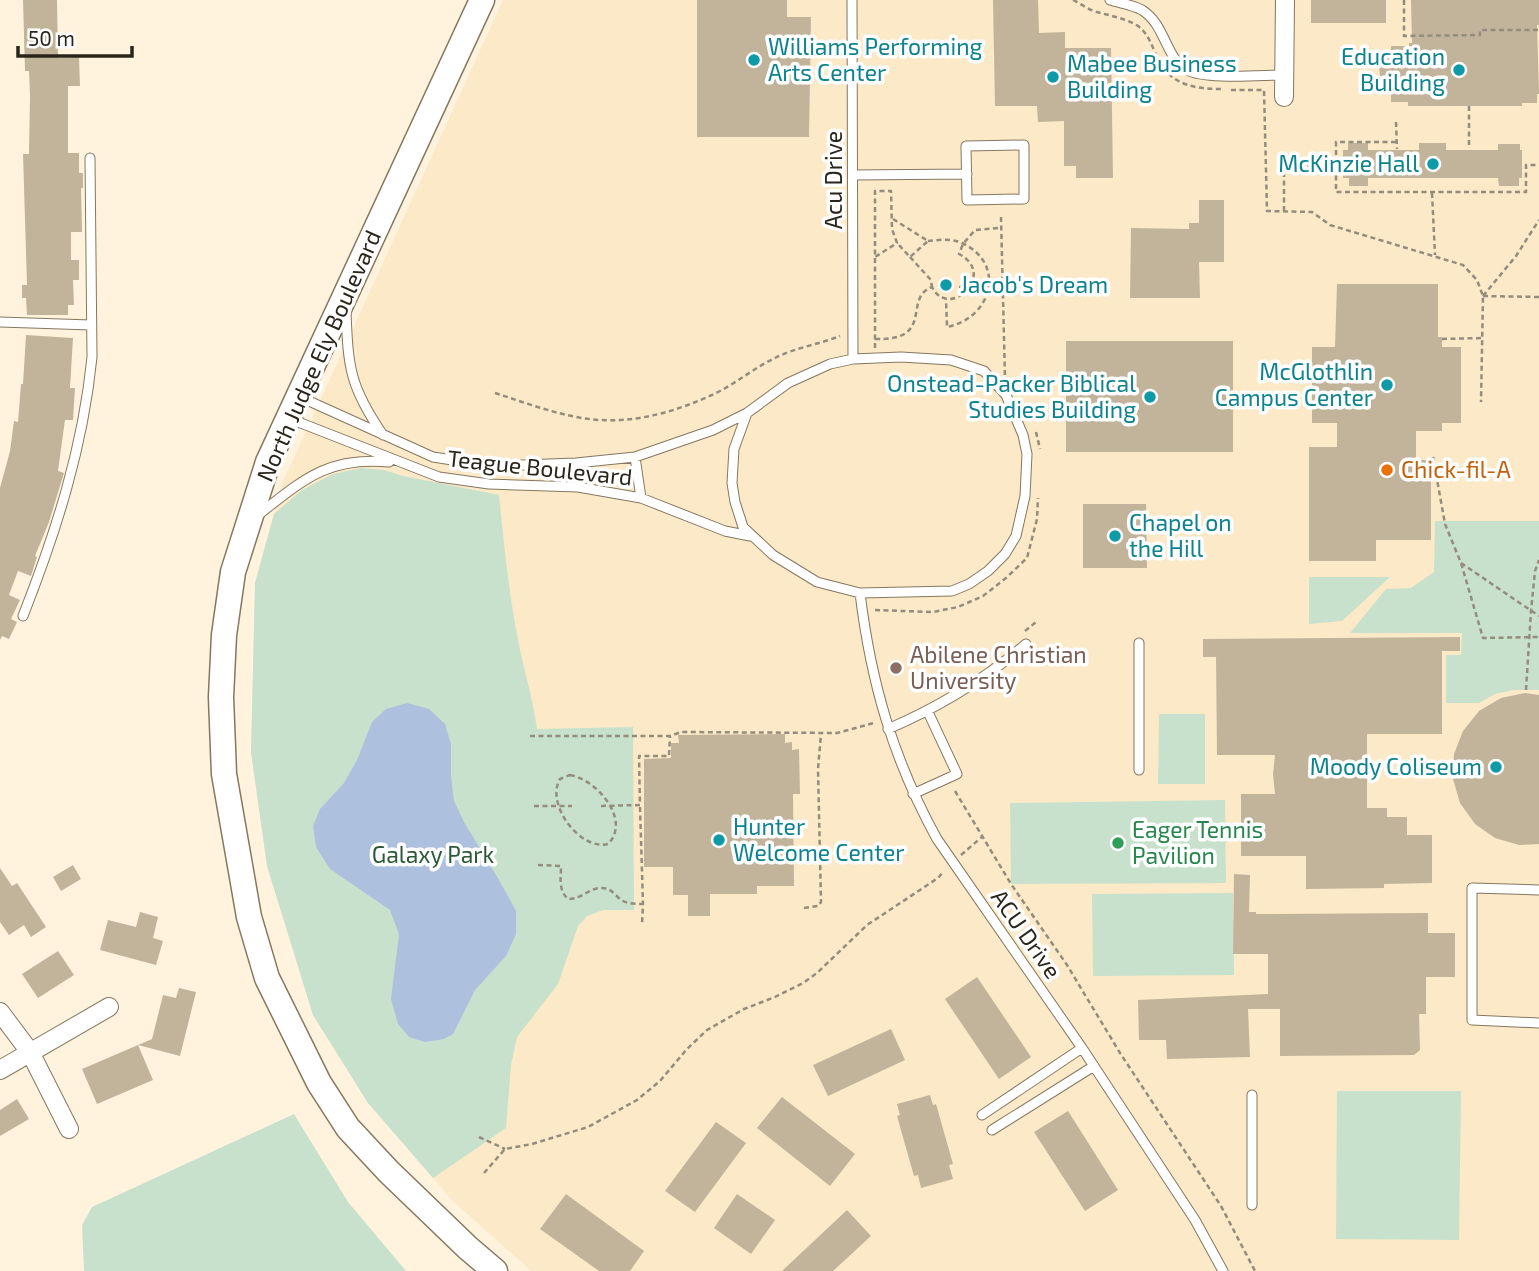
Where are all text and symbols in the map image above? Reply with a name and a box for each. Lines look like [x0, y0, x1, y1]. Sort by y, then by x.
scale bar [18, 14, 131, 58]
text: 50 m [28, 25, 75, 50]
place label: Williams Performing Arts Center [768, 32, 983, 86]
place label: Education Building [1341, 42, 1445, 96]
place label: Mabee Business Building [1067, 49, 1237, 103]
marker: Williams Performing Arts Center [746, 52, 762, 68]
marker: Education Building [1451, 62, 1467, 78]
marker: Mabee Business Building [1045, 69, 1061, 85]
street label: Acu Drive [819, 131, 847, 229]
place label: McKinzie Hall [1278, 149, 1419, 177]
marker: McKinzie Hall [1425, 156, 1441, 172]
street label: North Judge Ely Boulevard [250, 226, 386, 486]
place label: Jacob's Dream [960, 270, 1108, 298]
marker: Jacob's Dream [938, 277, 954, 293]
place label: McGlothlin Campus Center [1215, 357, 1373, 411]
place label: Onstead-Packer Biblical Studies Building [887, 369, 1136, 423]
marker: McGlothlin Campus Center [1379, 377, 1395, 393]
marker: Onstead-Packer Biblical Studies Building [1142, 389, 1158, 405]
street label: Teague Boulevard [446, 443, 634, 491]
place label: Chick-fil-A [1401, 455, 1511, 483]
marker: Chick-fil-A [1379, 462, 1395, 478]
place label: Chapel on the Hill [1129, 508, 1232, 562]
marker: Chapel on the Hill [1107, 528, 1123, 544]
place label: Abilene Christian University [910, 640, 1087, 694]
marker: Abilene Christian University [888, 660, 904, 676]
place label: Moody Coliseum [1310, 752, 1482, 780]
marker: Moody Coliseum [1488, 759, 1504, 775]
place label: Hunter Welcome Center [733, 812, 905, 866]
place label: Eager Tennis Pavilion [1132, 815, 1263, 869]
marker: Hunter Welcome Center [711, 832, 727, 848]
marker: Eager Tennis Pavilion [1110, 835, 1126, 851]
park label: Galaxy Park [372, 840, 495, 868]
street label: ACU Drive [986, 883, 1068, 983]

